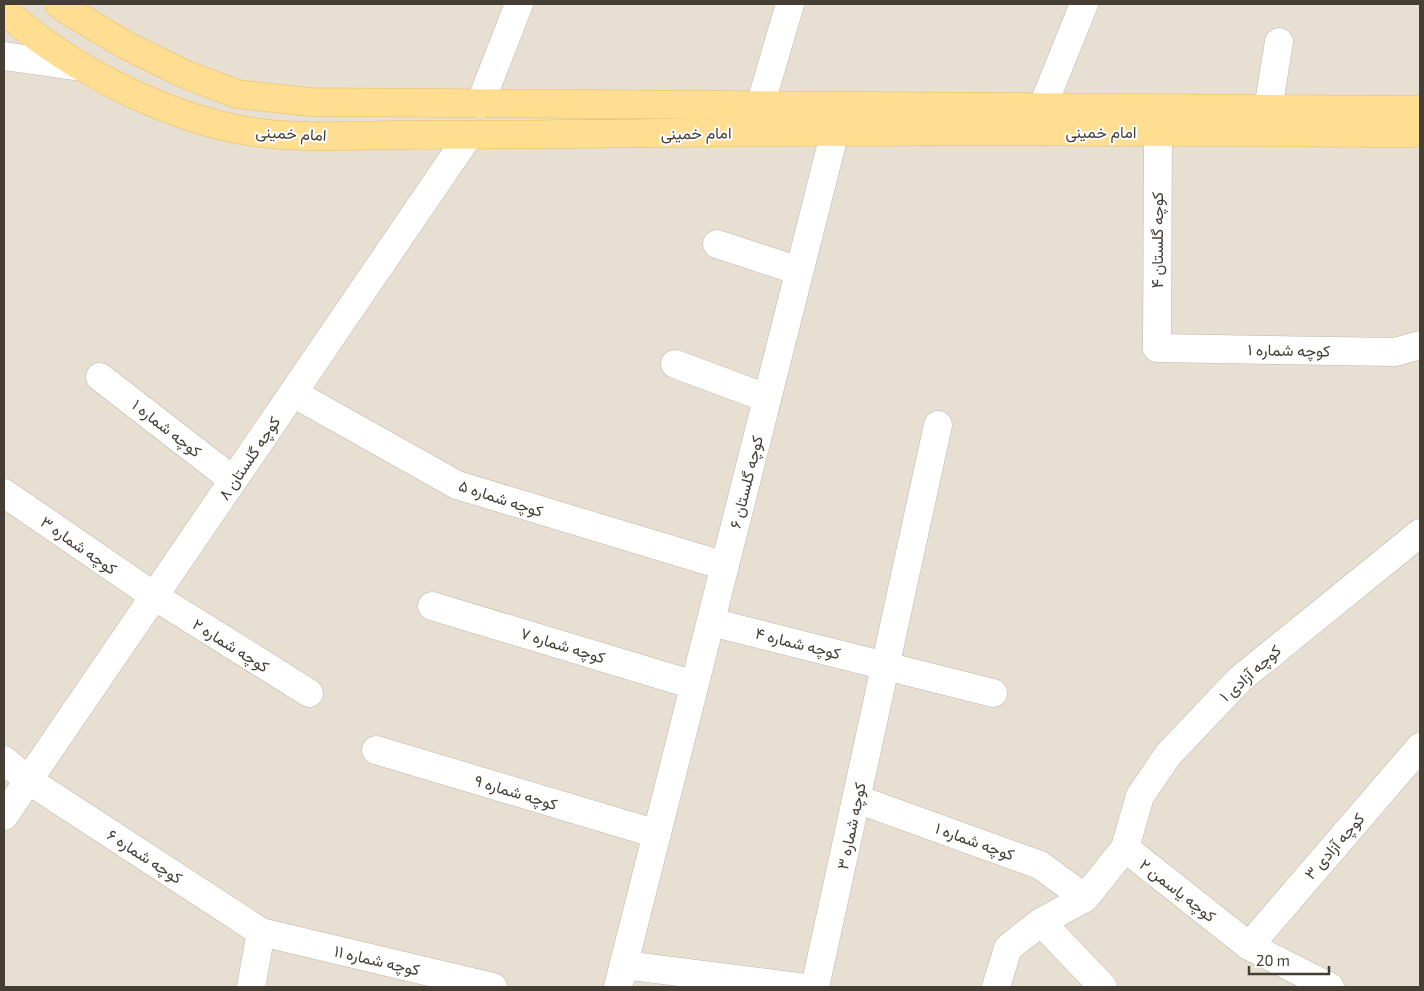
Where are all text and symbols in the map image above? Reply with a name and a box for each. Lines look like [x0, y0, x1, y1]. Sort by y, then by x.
street label: امام خمینی [255, 121, 327, 146]
street label: امام خمینی [660, 122, 732, 145]
street label: امام خمینی [1066, 122, 1136, 143]
street label: کوچه گلستان ۴ [1147, 192, 1169, 288]
street label: کوچه شماره ۱ [1247, 339, 1330, 363]
street label: کوچه شماره ۱ [127, 395, 206, 463]
street label: کوچه گلستان ۸ [214, 412, 286, 505]
street label: کوچه گلستان ۶ [725, 433, 769, 531]
street label: کوچه شماره ۵ [456, 475, 546, 523]
street label: کوچه شماره ۳ [36, 511, 121, 580]
street label: کوچه شماره ۲ [188, 614, 273, 678]
street label: کوچه شماره ۷ [518, 623, 608, 669]
street label: کوچه شماره ۴ [753, 623, 843, 665]
street label: کوچه آزادی ۱ [1215, 640, 1286, 707]
street label: کوچه شماره ۹ [471, 770, 560, 816]
street label: کوچه شماره ۳ [832, 781, 872, 872]
street label: کوچه آزادی ۳ [1300, 809, 1370, 885]
street label: کوچه شماره ۱ [932, 817, 1017, 866]
street label: کوچه شماره ۶ [102, 824, 186, 889]
street label: کوچه یاسمن ۲ [1135, 854, 1220, 928]
street label: کوچه شماره ۱۱ [332, 940, 422, 982]
scale bar [1249, 944, 1329, 976]
text: 20 m [1256, 951, 1290, 969]

